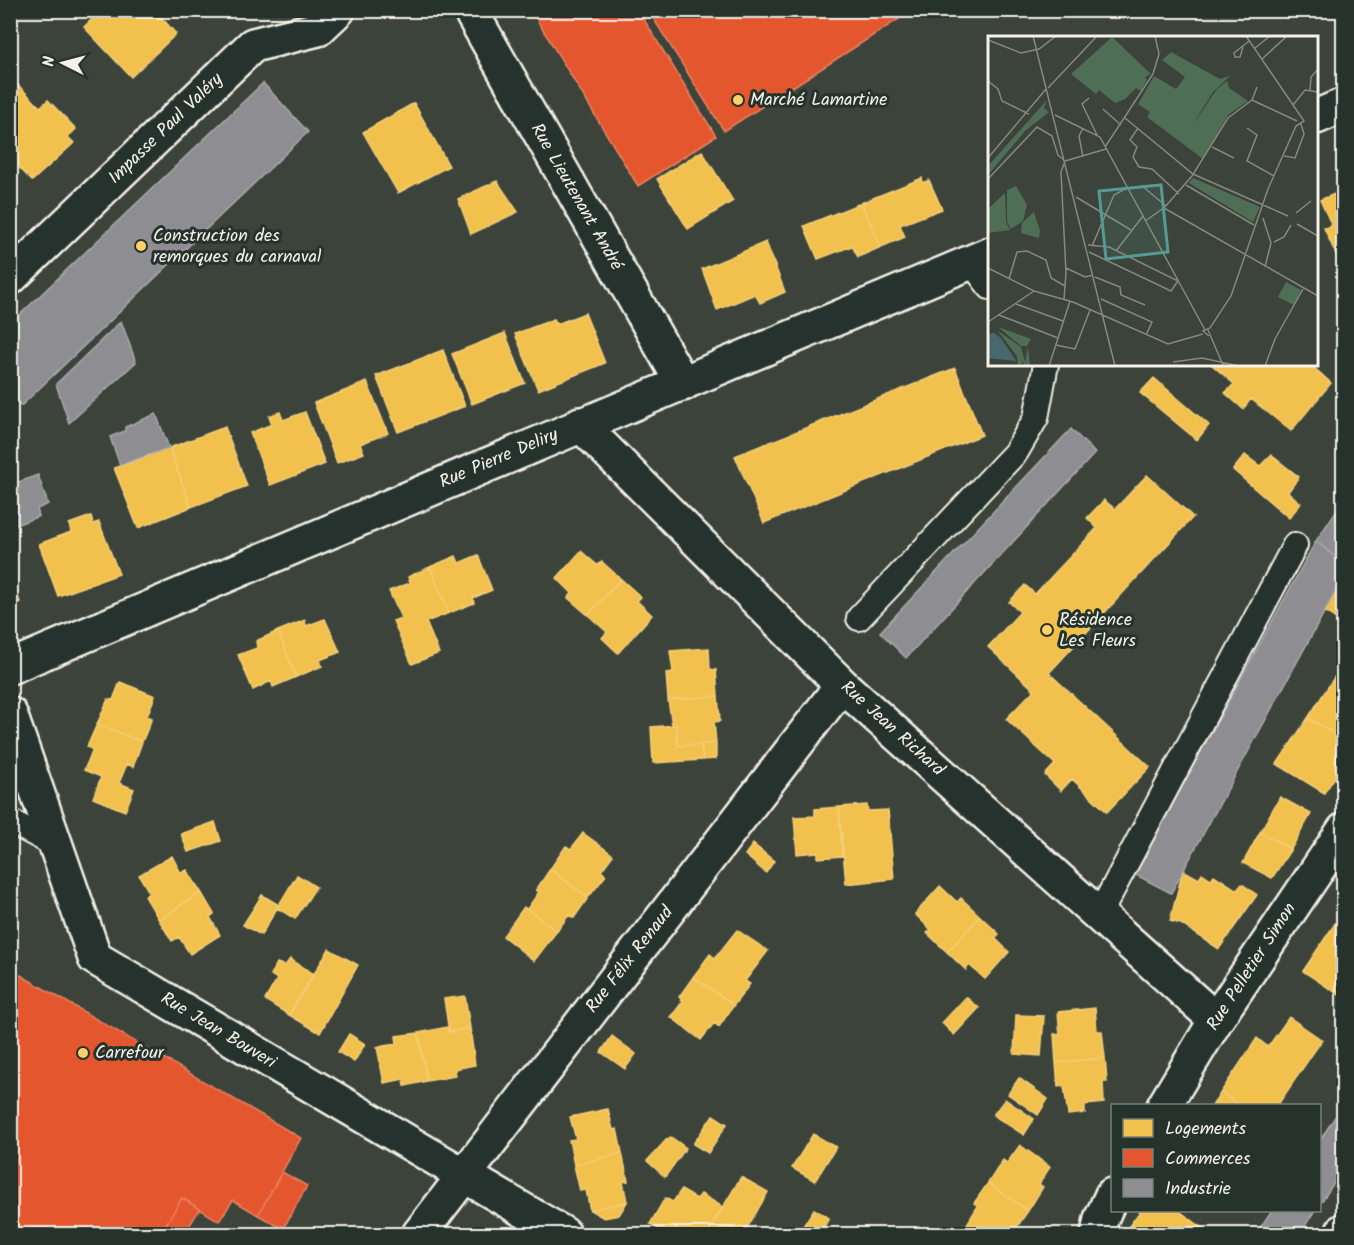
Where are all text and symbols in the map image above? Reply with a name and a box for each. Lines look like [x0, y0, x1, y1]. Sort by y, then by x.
north arrow [33, 33, 93, 93]
inset map [988, 36, 1318, 366]
text: N [37, 55, 63, 68]
street label: Impasse Paul Valéry [102, 66, 231, 192]
place label: Marché Lamartine [750, 86, 887, 115]
marker: Marché Lamartine [731, 93, 745, 107]
street label: Rue Lieutenant André [522, 118, 631, 277]
place label: Construction des remorques du carnaval [153, 222, 322, 272]
marker: Construction des remorques du carnaval [134, 239, 148, 253]
street label: Rue Pierre Deliry [435, 421, 563, 497]
place label: Résidence Les Fleurs [1059, 606, 1136, 656]
marker: Résidence Les Fleurs [1040, 623, 1054, 637]
street label: Rue Jean Richard [833, 674, 952, 785]
street label: Rue Pelletier Simon [1200, 897, 1304, 1037]
street label: Rue Félix Renaud [579, 899, 682, 1020]
street label: Rue Jean Bouveri [155, 985, 282, 1077]
place label: Carrefour [95, 1039, 165, 1068]
marker: Carrefour [76, 1046, 90, 1060]
legend [1111, 1104, 1321, 1212]
text: Logements [1165, 1115, 1247, 1144]
text: Commerces [1165, 1145, 1251, 1174]
text: Industrie [1165, 1175, 1231, 1204]

